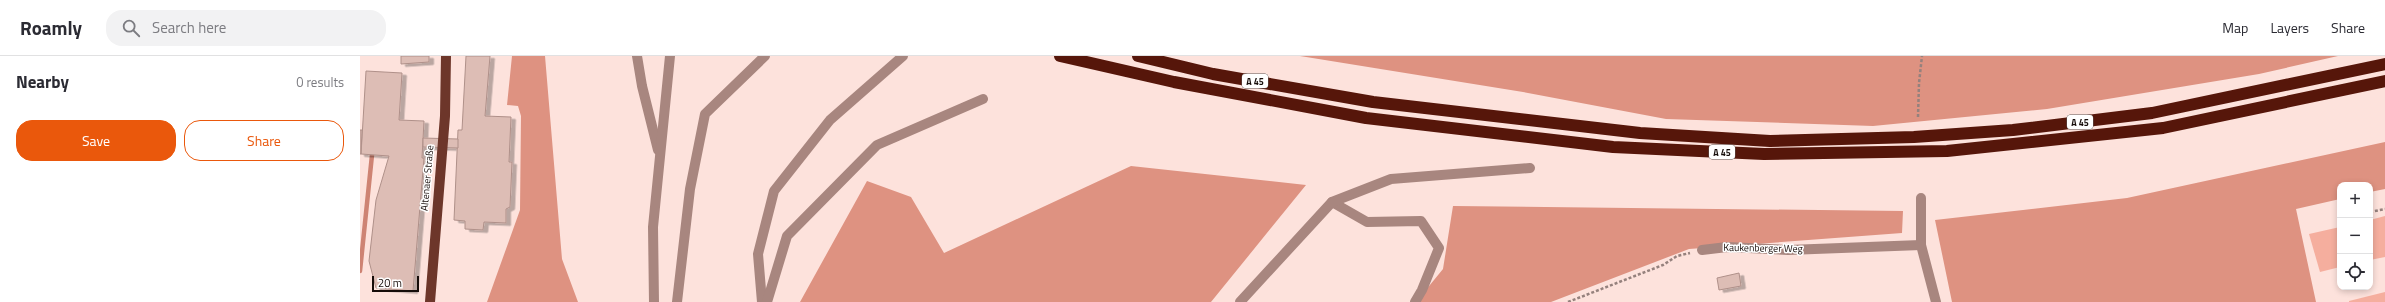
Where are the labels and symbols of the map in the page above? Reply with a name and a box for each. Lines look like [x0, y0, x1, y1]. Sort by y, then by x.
road number: A 45 [1242, 74, 1268, 88]
road number: A 45 [2067, 115, 2093, 129]
street label: Altenaer Straße [417, 144, 437, 212]
road number: A 45 [1709, 145, 1735, 159]
street label: Kaukenberger Weg [1723, 240, 1803, 256]
scale bar [372, 274, 419, 293]

